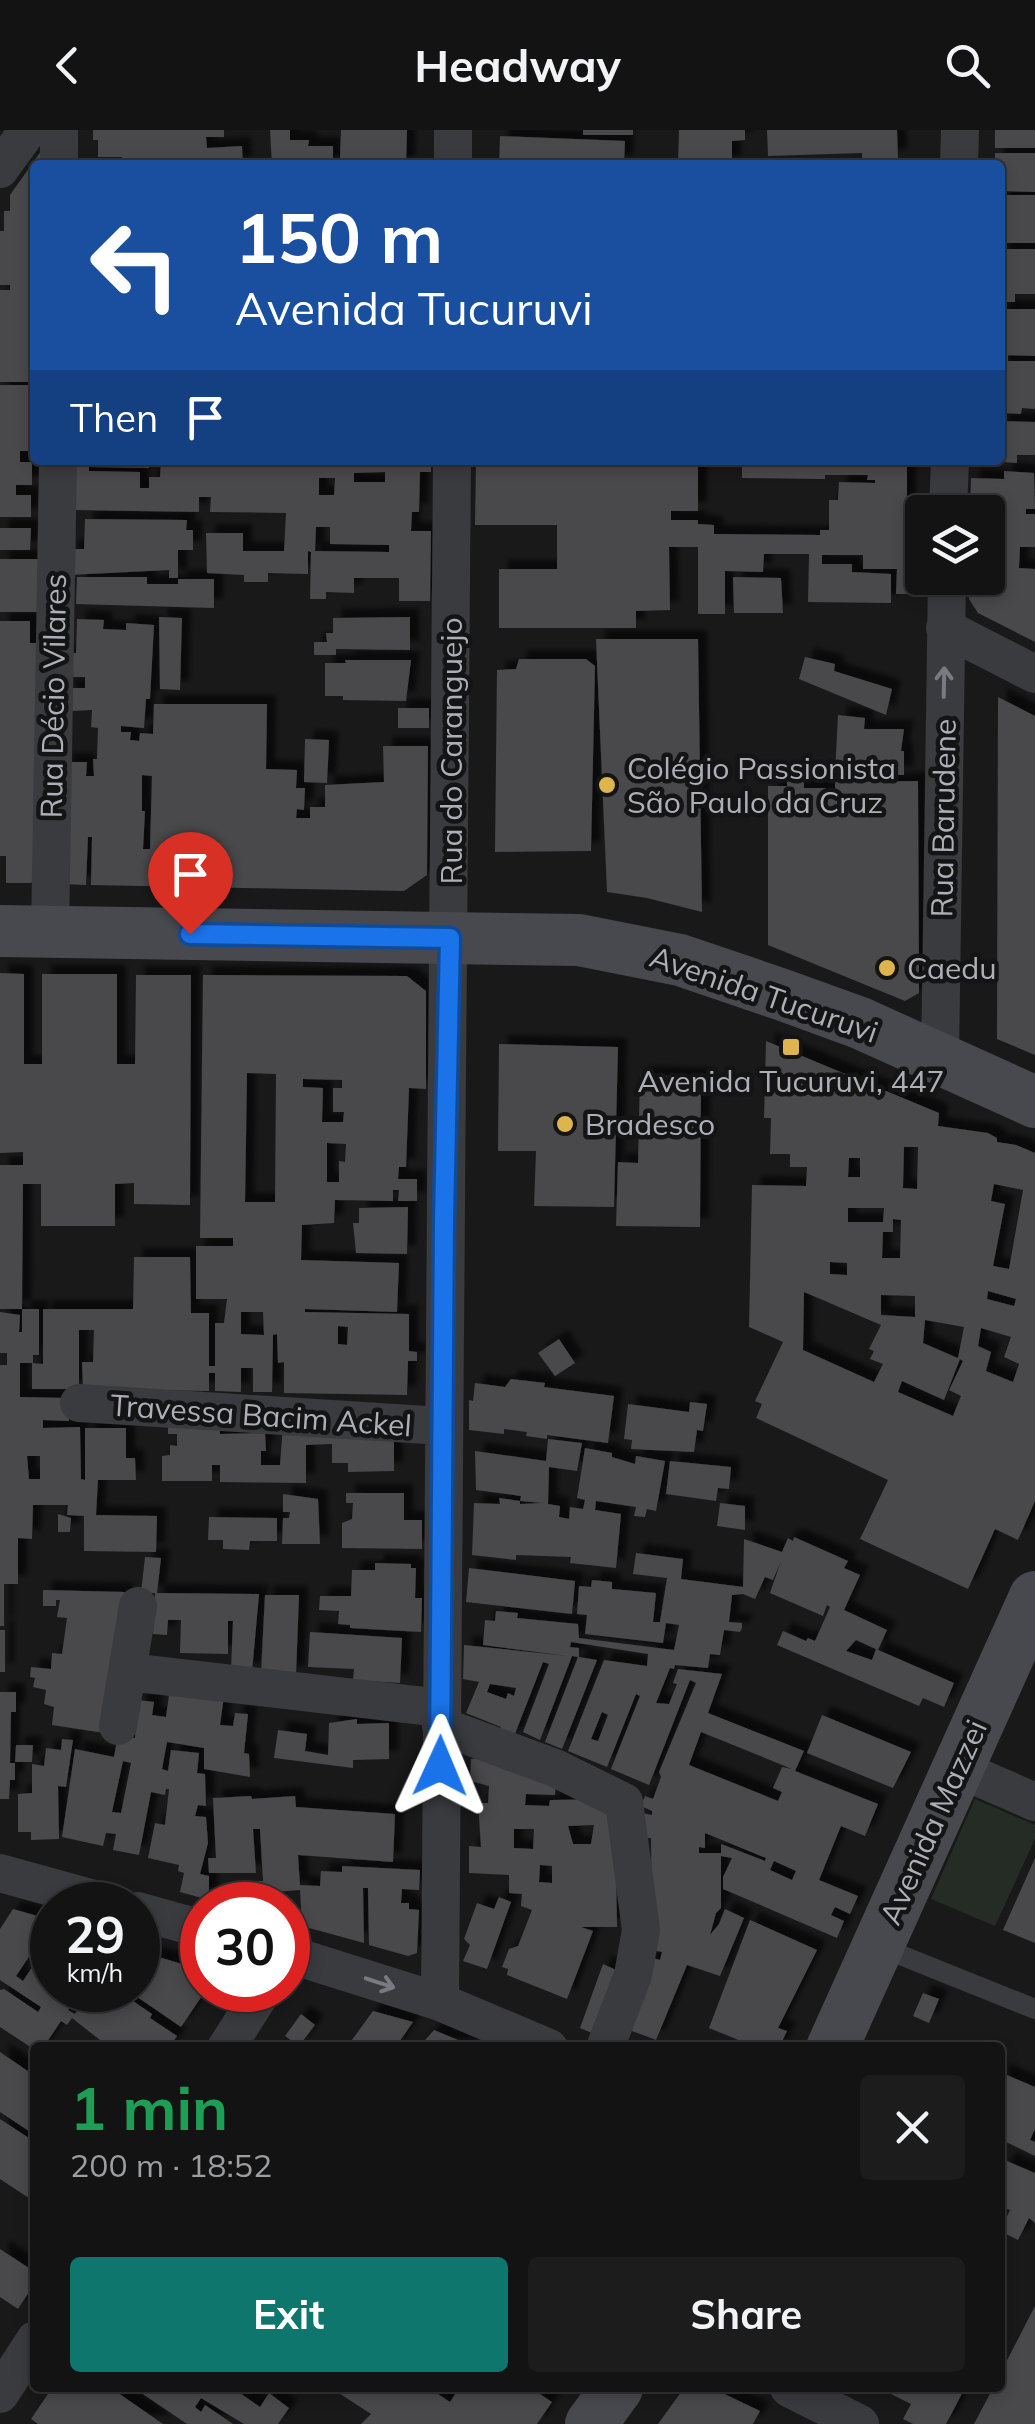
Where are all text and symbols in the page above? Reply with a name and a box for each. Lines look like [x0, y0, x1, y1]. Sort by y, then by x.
text: Headway [414, 37, 621, 93]
icon: back [40, 38, 95, 93]
icon: search [940, 38, 995, 93]
text: 150 m [235, 193, 443, 281]
icon: left [70, 200, 200, 330]
text: Avenida Tucuruvi [235, 280, 593, 336]
icon: arrive [178, 390, 233, 445]
text: Then [70, 394, 158, 442]
map controls [905, 495, 1005, 595]
button: layers [905, 495, 1005, 595]
street label: Rua Décio Vilares [32, 573, 74, 819]
street label: Rua do Caranguejo [432, 617, 470, 885]
one-way arrow [935, 666, 954, 698]
street label: Rua Barudene [922, 718, 964, 918]
place label: Colégio Passionista São Paulo da Cruz [627, 749, 896, 821]
marker: Colégio Passionista São Paulo da Cruz [596, 774, 618, 796]
pin [148, 832, 233, 935]
icon: arrive [163, 847, 218, 902]
street label: Avenida Tucuruvi [645, 937, 883, 1051]
place label: Caedu [907, 949, 997, 987]
marker: Caedu [876, 957, 898, 979]
marker: Avenida Tucuruvi, 447 [780, 1036, 802, 1058]
place label: Avenida Tucuruvi, 447 [637, 1062, 945, 1100]
place label: Bradesco [585, 1105, 715, 1143]
marker: Bradesco [554, 1113, 576, 1135]
street label: Travessa Bacim Ackel [109, 1386, 413, 1444]
position arrow [388, 1714, 492, 1818]
street label: Avenida Mazzei [871, 1714, 995, 1930]
speed limit sign: 30 [180, 1882, 310, 2012]
text: 29 [65, 1903, 125, 1966]
text: km/h [67, 1957, 123, 1988]
one-way arrow [364, 1976, 396, 1994]
text: 1 min [70, 2070, 228, 2145]
button: close [860, 2075, 965, 2180]
text: 200 m · 18:52 [70, 2145, 272, 2185]
button: Exit [70, 2257, 508, 2372]
button: Share [528, 2257, 965, 2372]

